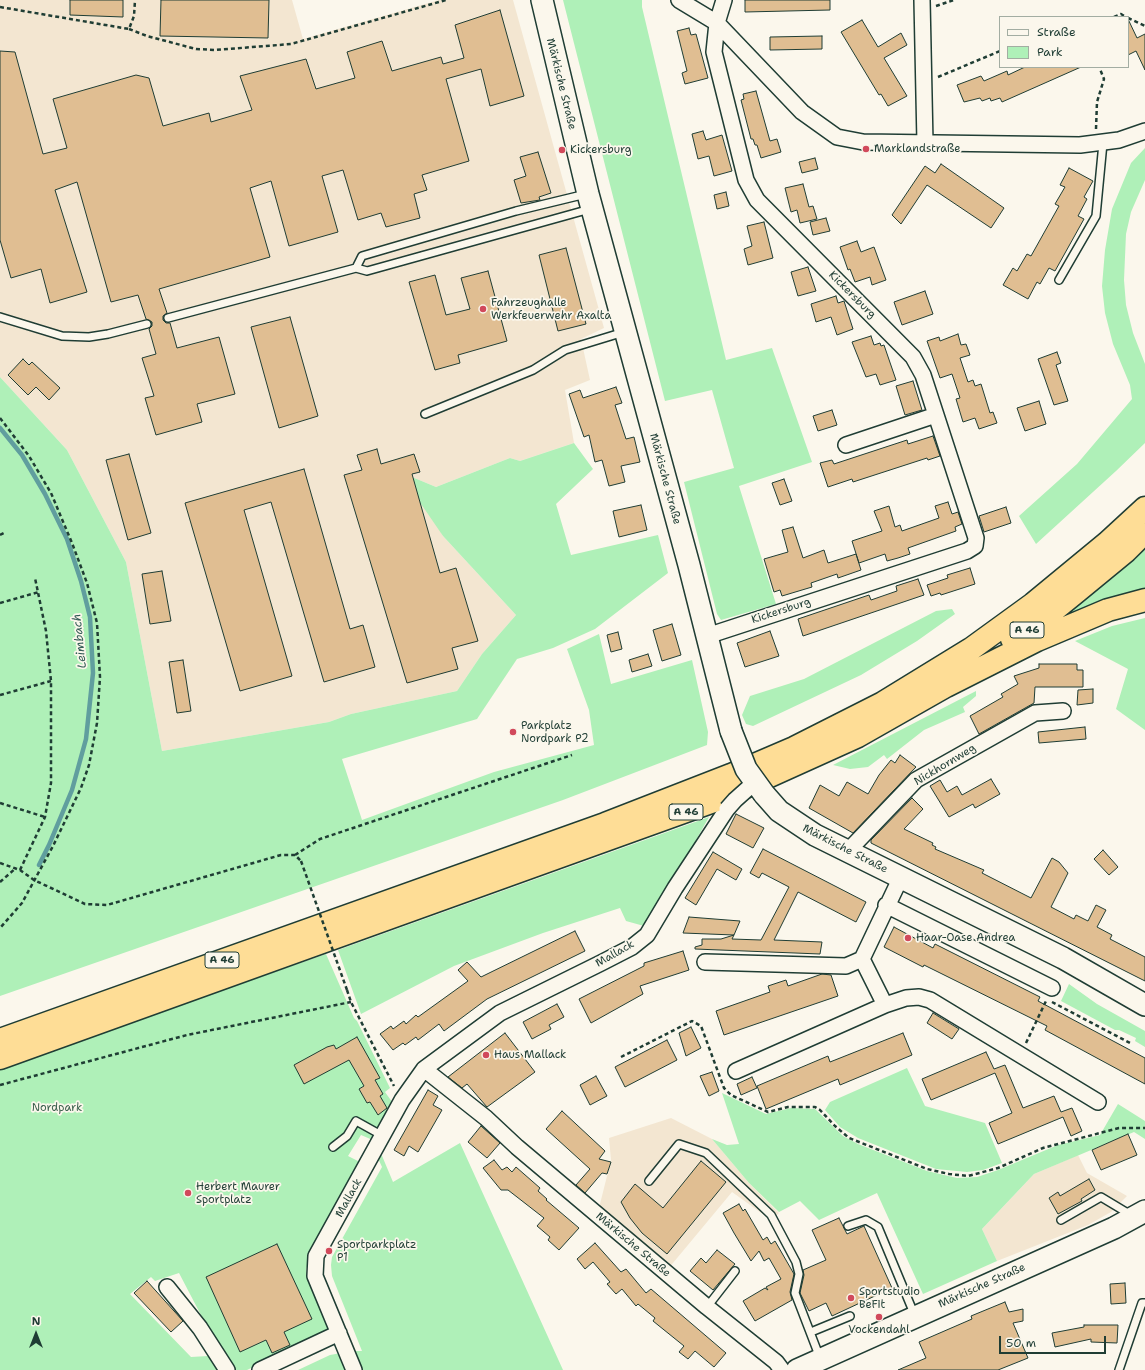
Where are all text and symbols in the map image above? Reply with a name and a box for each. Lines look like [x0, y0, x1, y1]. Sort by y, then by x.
legend [999, 16, 1129, 68]
text: Straße [1037, 24, 1076, 40]
street label: Märkische Straße [543, 37, 579, 131]
text: Park [1037, 44, 1063, 60]
place label: Marklandstraße [874, 142, 961, 156]
place label: Kickersburg [570, 143, 631, 157]
marker: Marklandstraße [861, 144, 871, 154]
marker: Kickersburg [557, 145, 567, 155]
street label: Kickersburg [826, 269, 878, 321]
place label: Fahrzeughalle Werkfeuerwehr Axalta [491, 296, 611, 322]
marker: Fahrzeughalle Werkfeuerwehr Axalta [478, 304, 488, 314]
street label: Märkische Straße [646, 432, 684, 526]
street label: Kickersburg [750, 595, 812, 627]
water label: Leimbach [70, 613, 90, 669]
road number: A 46 [1010, 622, 1044, 638]
place label: Parkplatz Nordpark P2 [521, 719, 589, 745]
marker: Parkplatz Nordpark P2 [508, 727, 518, 737]
street label: Nickhornweg [912, 741, 978, 789]
road number: A 46 [669, 804, 703, 820]
street label: Märkische Straße [800, 822, 890, 876]
place label: Haar-Oase Andrea [916, 931, 1015, 945]
marker: Haar-Oase Andrea [903, 933, 913, 943]
street label: Mallack [593, 938, 637, 970]
road number: A 46 [205, 952, 239, 968]
place label: Haus Mallack [494, 1048, 566, 1062]
marker: Haus Mallack [481, 1050, 491, 1060]
park label: Nordpark [32, 1101, 82, 1115]
street label: Mallack [333, 1176, 365, 1220]
place label: Herbert Maurer Sportplatz [196, 1180, 280, 1206]
marker: Herbert Maurer Sportplatz [183, 1188, 193, 1198]
street label: Märkische Straße [593, 1210, 673, 1280]
place label: Sportparkplatz P1 [337, 1238, 417, 1264]
marker: Sportparkplatz P1 [324, 1246, 334, 1256]
street label: Märkische Straße [936, 1261, 1028, 1311]
place label: Sportstudio BeFit [859, 1285, 920, 1311]
marker: Sportstudio BeFit [846, 1293, 856, 1303]
marker: Vockendahl [874, 1312, 884, 1322]
north arrow [16, 1314, 56, 1354]
text: N [32, 1314, 40, 1329]
place label: Vockendahl [848, 1323, 910, 1337]
scale bar [1001, 1328, 1108, 1354]
text: 50 m [1006, 1335, 1036, 1351]

